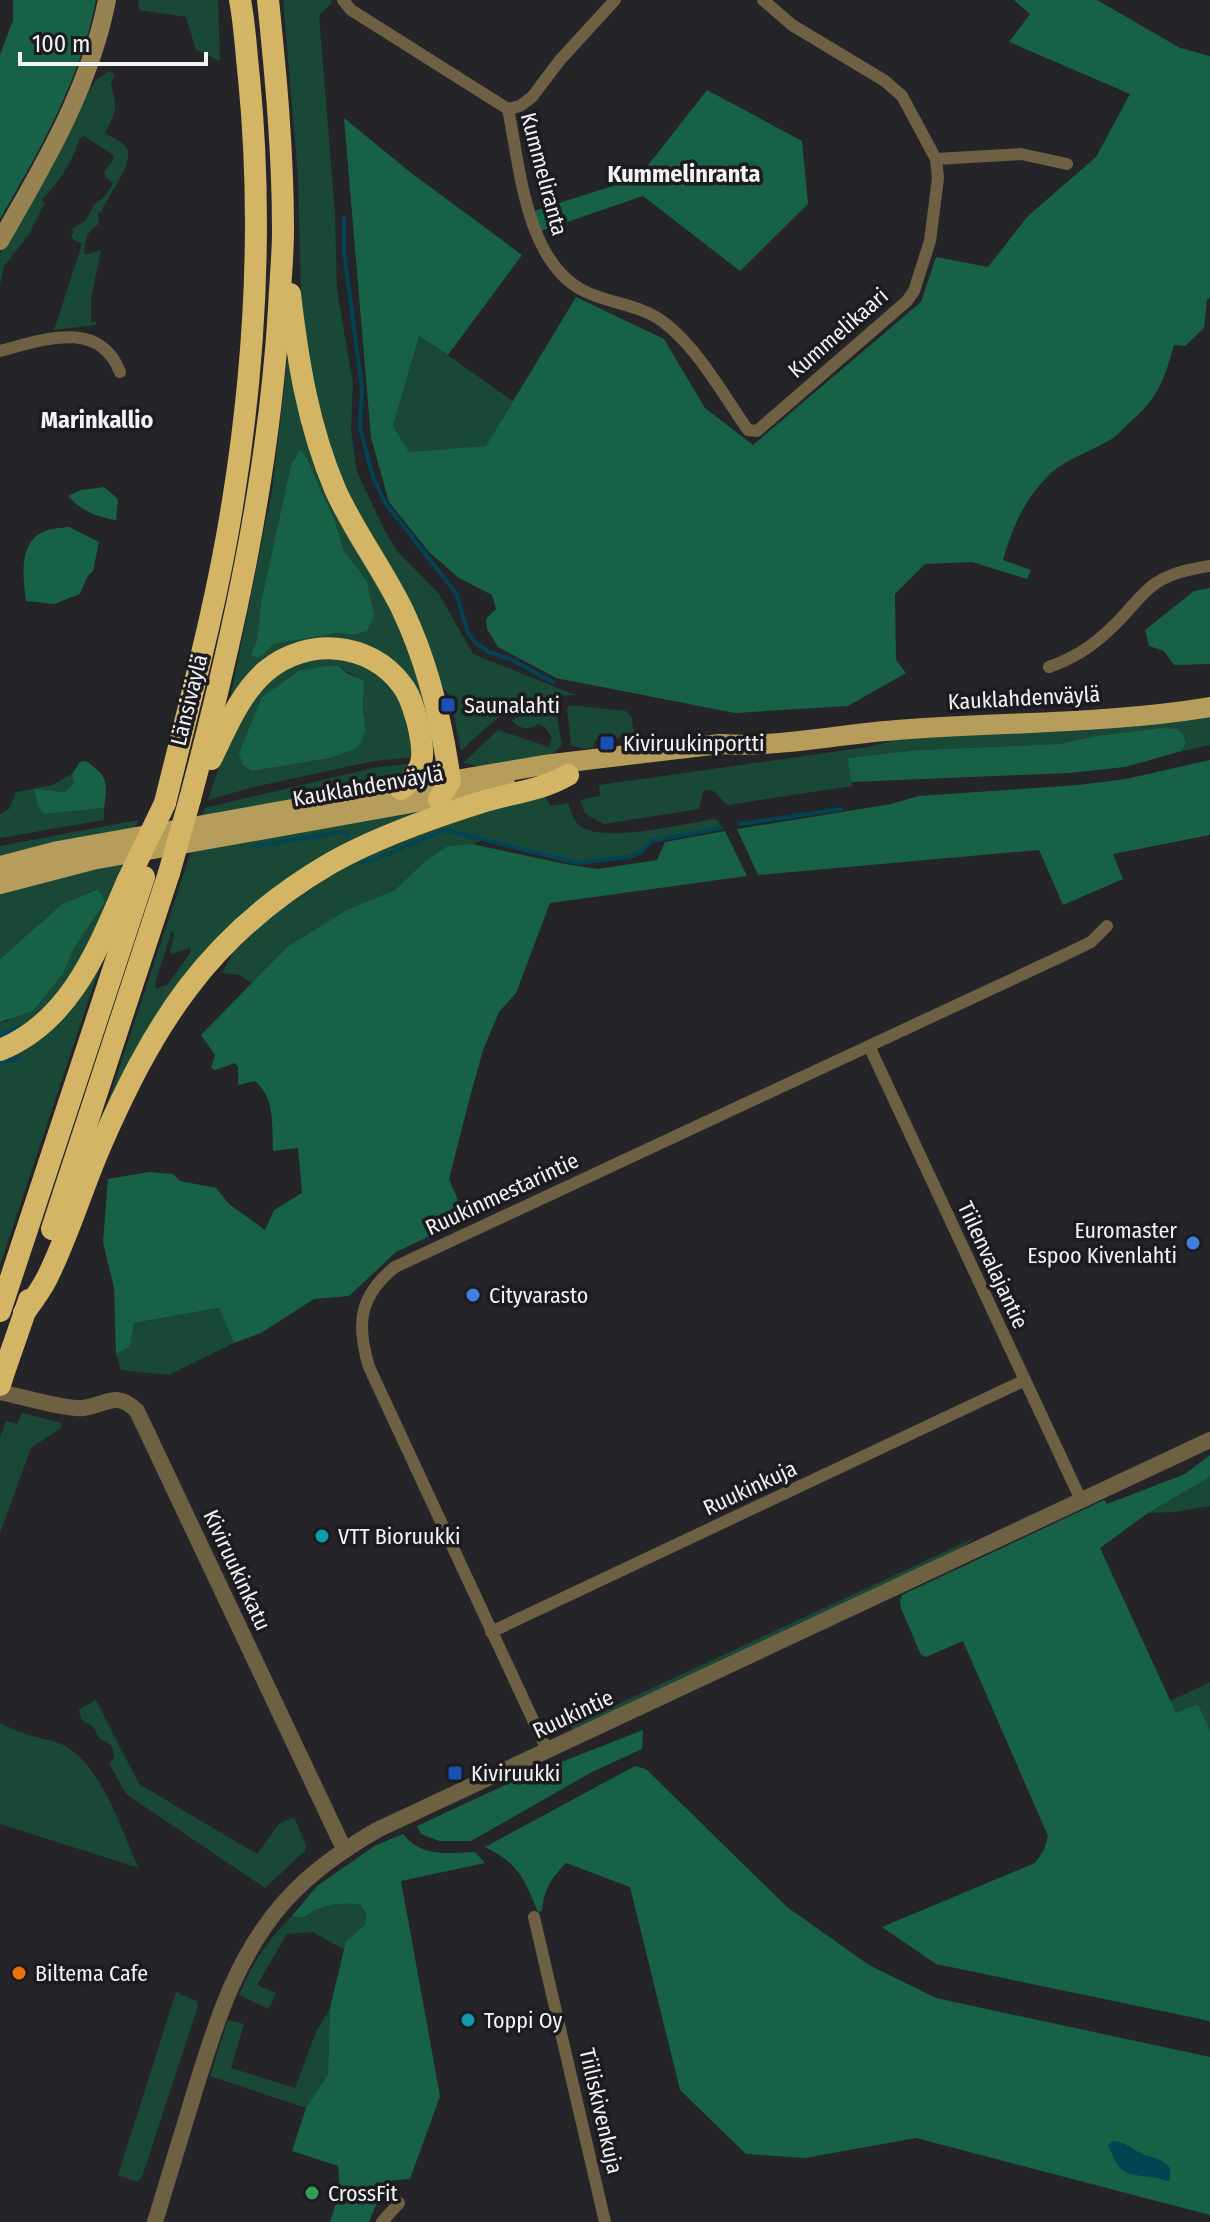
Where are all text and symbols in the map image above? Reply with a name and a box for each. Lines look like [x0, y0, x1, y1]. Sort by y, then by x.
scale bar [20, 16, 206, 66]
text: 100 m [32, 30, 90, 58]
street label: Kummeliranta [515, 110, 573, 238]
district label: Kummelinranta [608, 160, 761, 188]
street label: Kummelikaari [782, 282, 894, 384]
district label: Marinkallio [41, 406, 153, 434]
street label: Länsiväylä [165, 652, 213, 748]
street label: Kauklahdenväylä [947, 681, 1101, 715]
place label: Saunalahti [464, 692, 560, 719]
marker: Saunalahti [439, 696, 457, 714]
place label: Kiviruukinportti [623, 730, 764, 757]
marker: Kiviruukinportti [598, 734, 616, 752]
street label: Kauklahdenväylä [291, 759, 445, 813]
street label: Ruukinmestarintie [421, 1147, 583, 1241]
street label: Tiilenvalajantie [952, 1197, 1034, 1333]
place label: Euromaster Espoo Kivenlahti [1027, 1217, 1177, 1269]
marker: Euromaster Espoo Kivenlahti [1184, 1234, 1202, 1252]
place label: Cityvarasto [489, 1282, 588, 1309]
marker: Cityvarasto [464, 1286, 482, 1304]
street label: Ruukinkuja [699, 1455, 801, 1521]
street label: Kiviruukinkatu [197, 1505, 277, 1635]
place label: VTT Bioruukki [338, 1523, 461, 1550]
marker: VTT Bioruukki [313, 1527, 331, 1545]
street label: Ruukintie [528, 1684, 618, 1744]
place label: Kiviruukki [471, 1760, 560, 1787]
marker: Kiviruukki [446, 1764, 464, 1782]
place label: Biltema Cafe [35, 1960, 148, 1987]
marker: Biltema Cafe [10, 1964, 28, 1982]
place label: Toppi Oy [484, 2007, 562, 2034]
marker: Toppi Oy [459, 2011, 477, 2029]
street label: Tiiliskivenkuja [573, 2046, 629, 2176]
place label: CrossFit [328, 2180, 399, 2207]
marker: CrossFit [303, 2184, 321, 2202]

